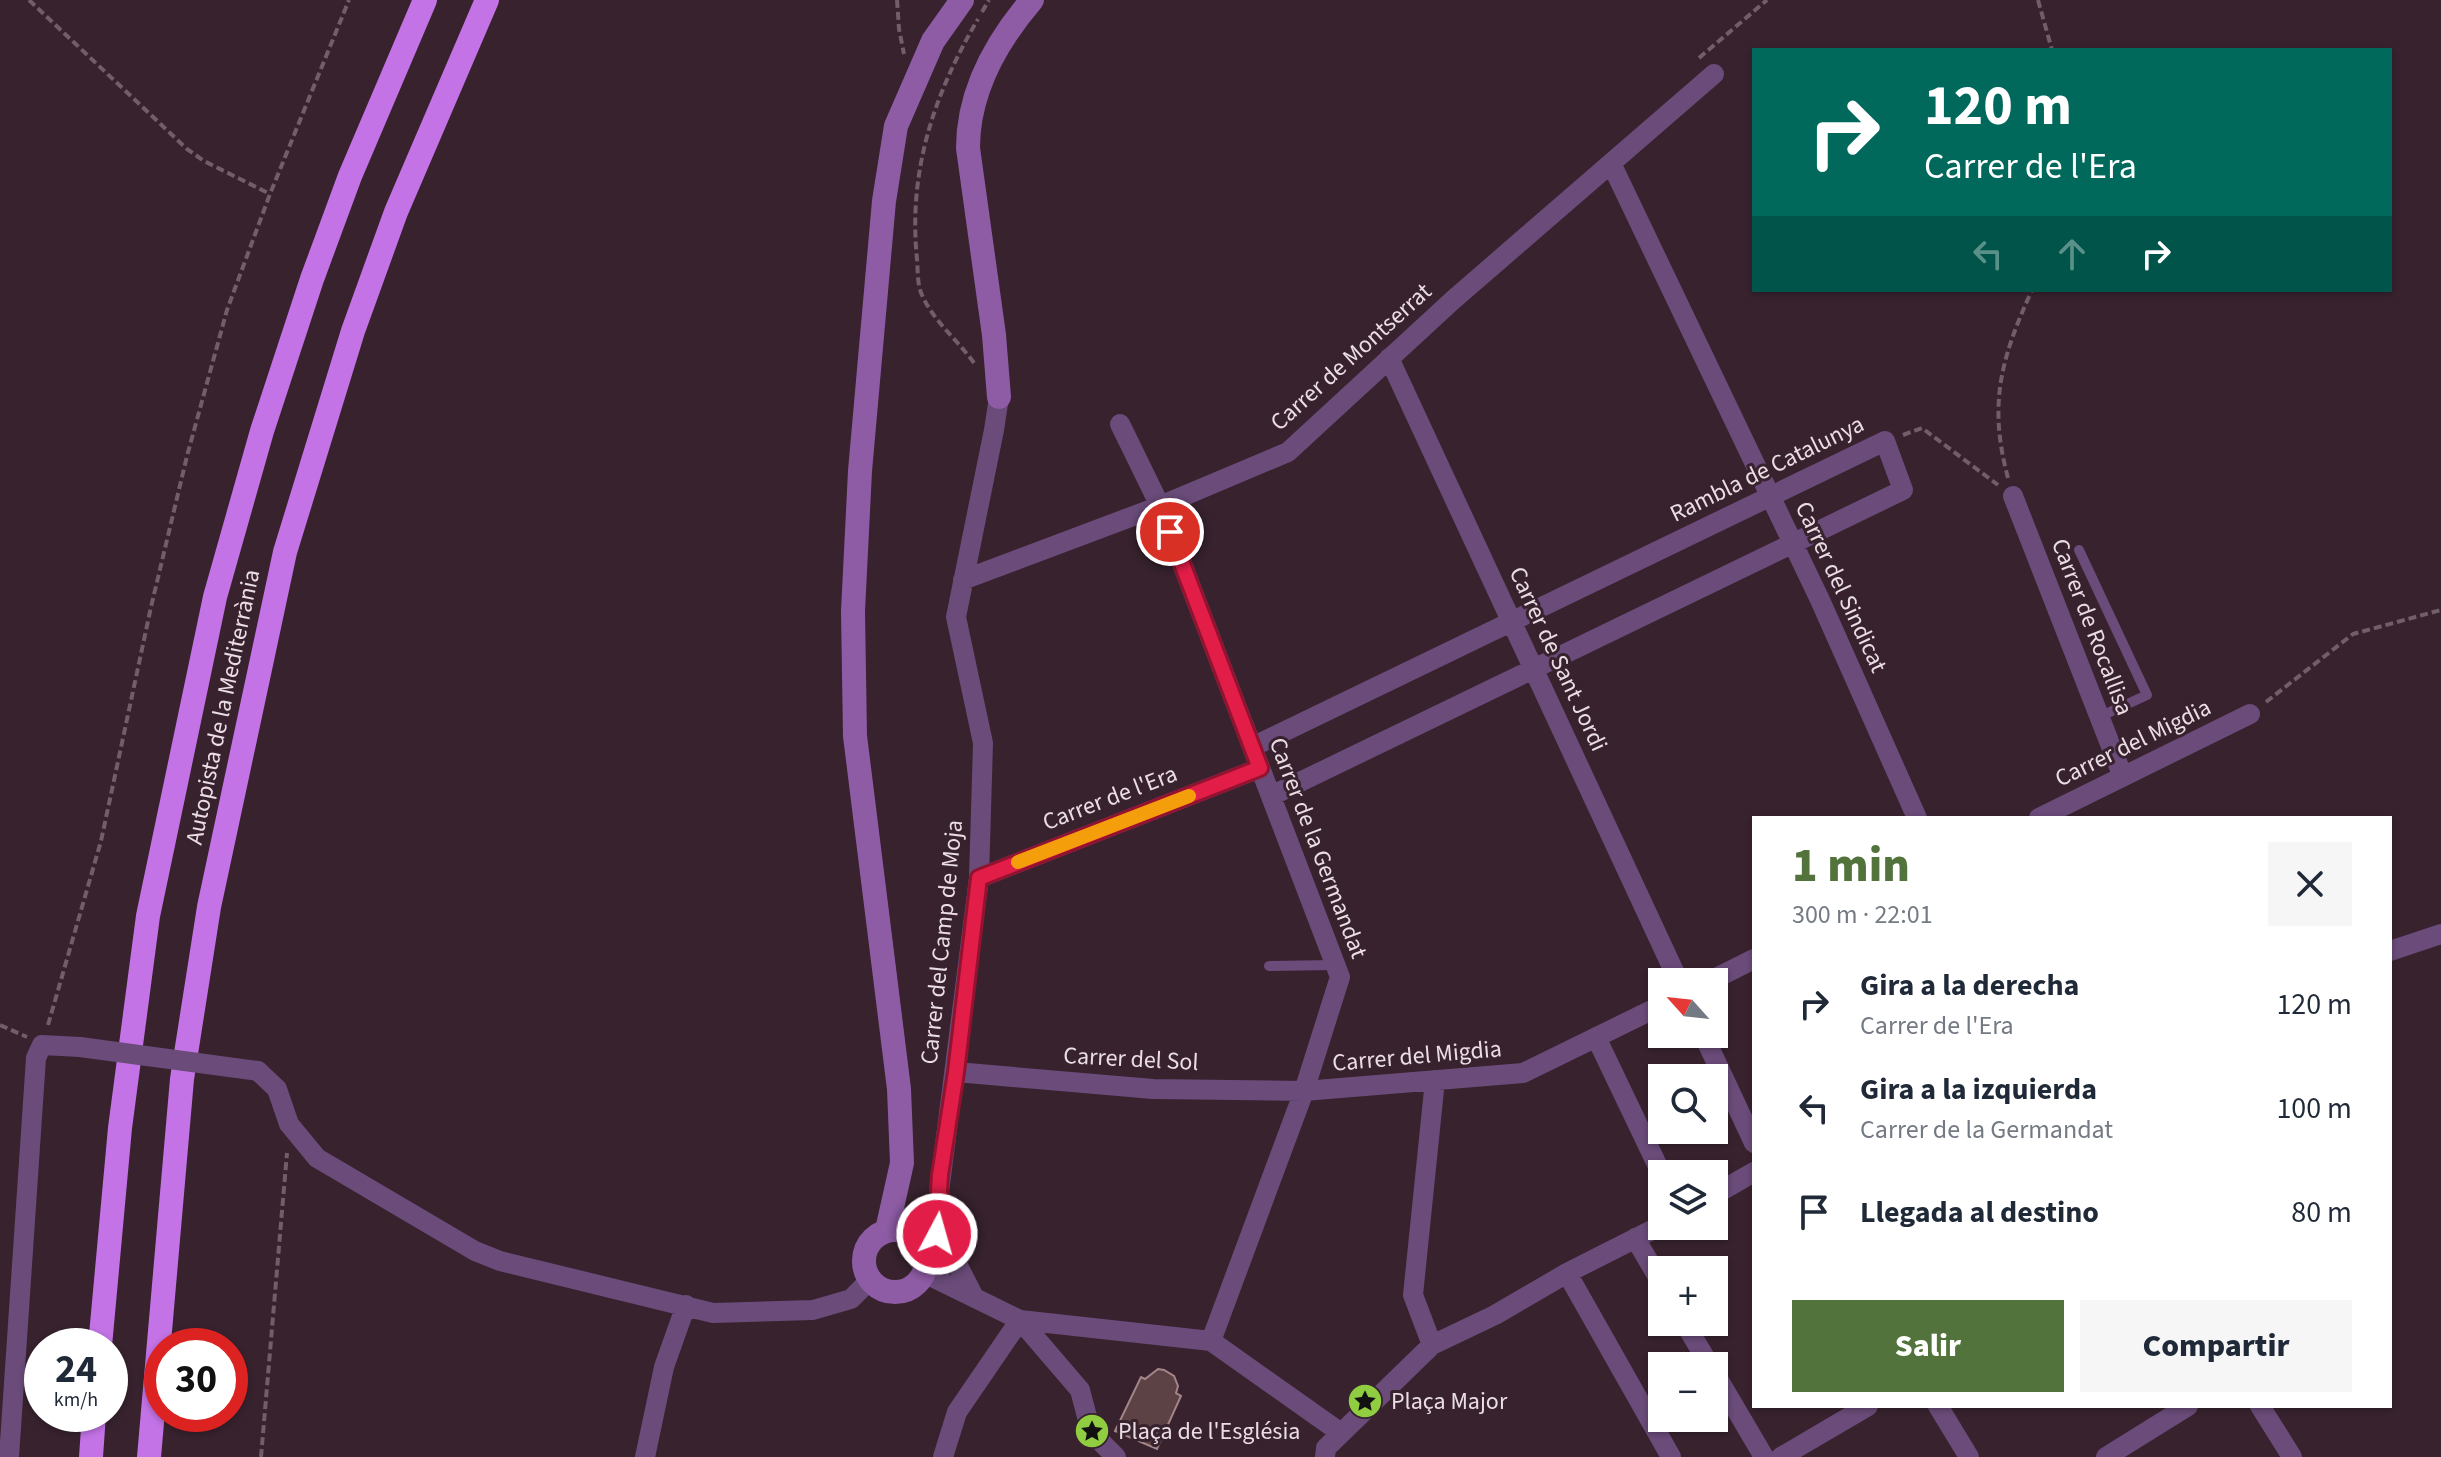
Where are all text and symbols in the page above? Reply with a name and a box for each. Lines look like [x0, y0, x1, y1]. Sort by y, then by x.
text: 120 m [1924, 67, 2072, 146]
icon: right [1792, 80, 1896, 184]
text: Carrer de l'Era [1924, 141, 2137, 192]
icon: left [1966, 232, 2010, 276]
icon: ahead [2050, 232, 2094, 276]
icon: right [2134, 232, 2178, 276]
street label: Carrer de Montserrat [1263, 275, 1439, 439]
street label: Rambla de Catalunya [1664, 407, 1870, 531]
street label: Carrer del Sindicat [1786, 496, 1896, 678]
pin [1136, 498, 1204, 566]
icon: arrive [1148, 510, 1192, 554]
street label: Carrer de Rocallisa [2042, 534, 2142, 720]
street label: Carrer de Sant Jordi [1500, 561, 1616, 757]
street label: Autopista de la Mediterrània [177, 566, 269, 848]
street label: Carrer del Migdia [2049, 690, 2217, 796]
street label: Carrer de la Germandat [1260, 733, 1376, 963]
street label: Carrer de l'Era [1038, 756, 1182, 840]
street label: Carrer del Camp de Moja [912, 818, 972, 1066]
text: 1 min [1792, 832, 1910, 900]
button: close [2268, 842, 2352, 926]
text: 300 m · 22:01 [1792, 896, 1933, 933]
text: Gira a la derecha [1860, 964, 2079, 1007]
north arrow [1648, 968, 1728, 1048]
map controls [1648, 968, 1728, 1432]
icon: right [1792, 982, 1836, 1026]
text: 120 m [2276, 983, 2352, 1026]
text: Carrer de l'Era [1860, 1007, 2014, 1044]
street label: Carrer del Migdia [1331, 1031, 1503, 1081]
street label: Carrer del Sol [1063, 1038, 1199, 1080]
button: search [1648, 1064, 1728, 1144]
text: Gira a la izquierda [1860, 1068, 2097, 1111]
icon: left [1792, 1086, 1836, 1130]
text: 100 m [2276, 1087, 2352, 1130]
text: Carrer de la Germandat [1860, 1111, 2113, 1148]
button: layers [1648, 1160, 1728, 1240]
icon: arrive [1792, 1190, 1836, 1234]
text: Llegada al destino [1860, 1191, 2099, 1234]
text: 80 m [2291, 1191, 2352, 1234]
position arrow [895, 1192, 979, 1276]
button: + [1648, 1256, 1728, 1336]
button: Salir [1792, 1300, 2064, 1392]
button: Compartir [2080, 1300, 2352, 1392]
speed limit sign: 30 [144, 1328, 248, 1432]
text: 24 [55, 1341, 97, 1398]
button: − [1648, 1352, 1728, 1432]
place icon: Plaça Major [1346, 1382, 1384, 1420]
place label: Plaça Major [1391, 1384, 1508, 1419]
text: km/h [54, 1386, 98, 1414]
place icon: Plaça de l'Església [1073, 1412, 1111, 1450]
place label: Plaça de l'Església [1118, 1414, 1300, 1449]

